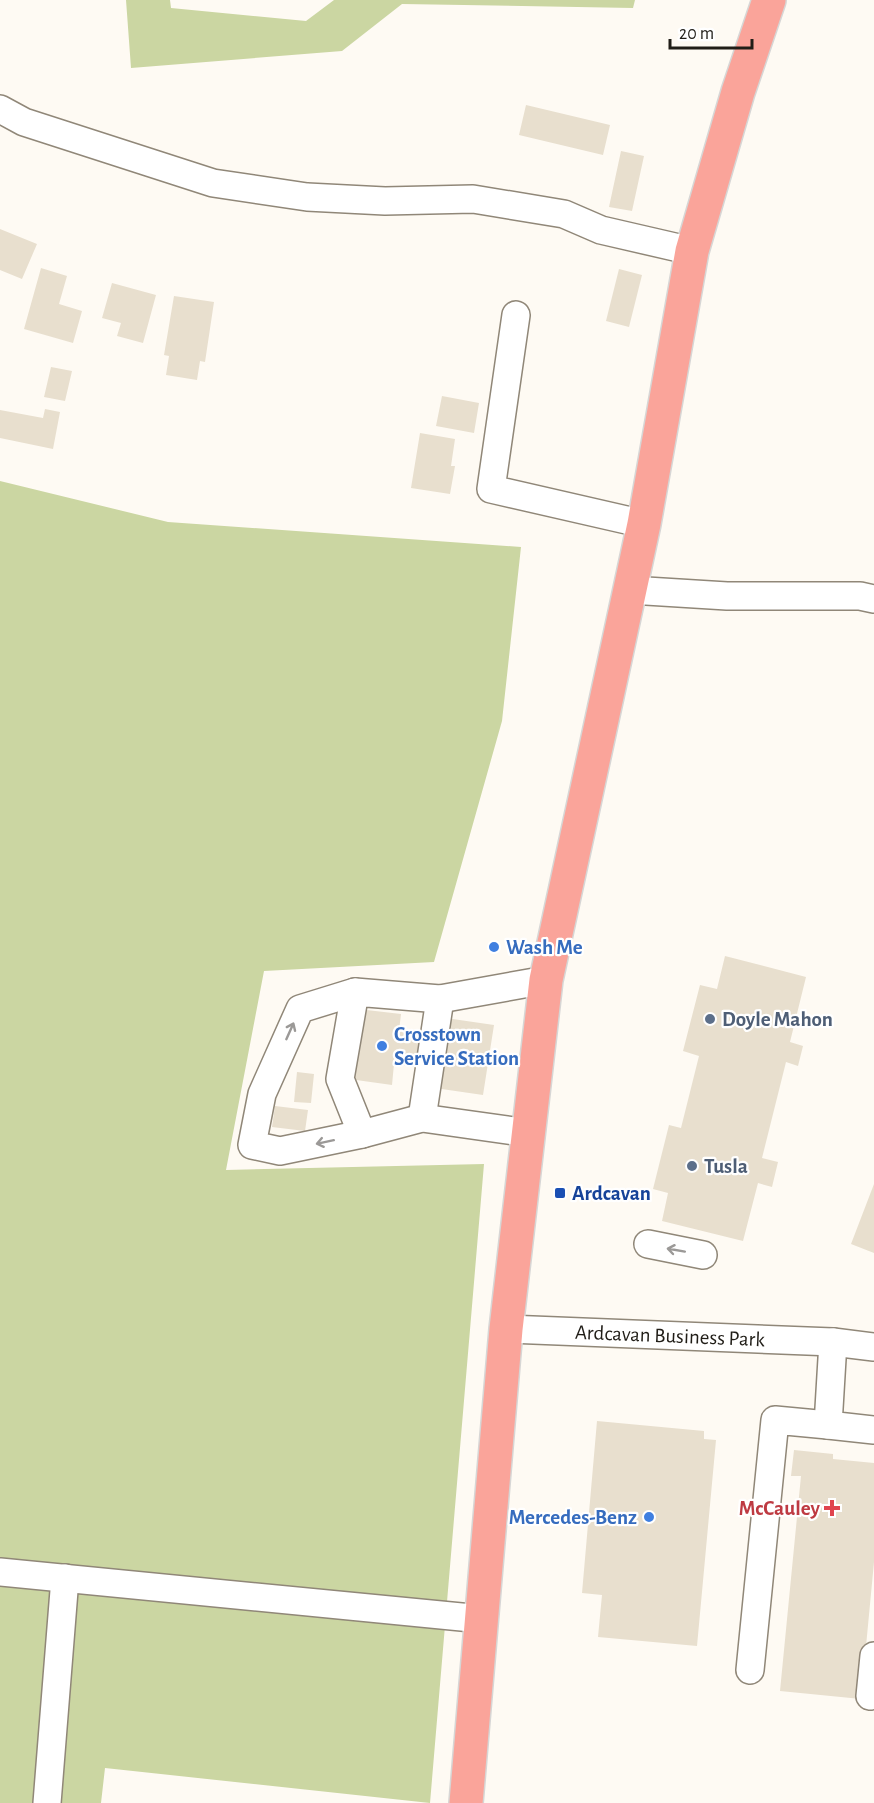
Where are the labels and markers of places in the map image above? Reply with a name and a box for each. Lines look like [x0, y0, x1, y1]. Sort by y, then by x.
place label: Wash Me [506, 937, 583, 958]
marker: Wash Me [487, 940, 501, 954]
place label: Doyle Mahon [722, 1009, 833, 1030]
marker: Doyle Mahon [703, 1012, 717, 1026]
place label: Crosstown Service Station [394, 1024, 519, 1069]
marker: Crosstown Service Station [375, 1039, 389, 1053]
place label: Tusla [704, 1156, 748, 1177]
marker: Tusla [685, 1159, 699, 1173]
place label: Ardcavan [572, 1183, 651, 1204]
marker: Ardcavan [553, 1186, 567, 1200]
place label: McCauley [739, 1498, 821, 1519]
marker: McCauley [825, 1501, 839, 1515]
place label: Mercedes-Benz [509, 1507, 637, 1528]
marker: Mercedes-Benz [642, 1510, 656, 1524]

